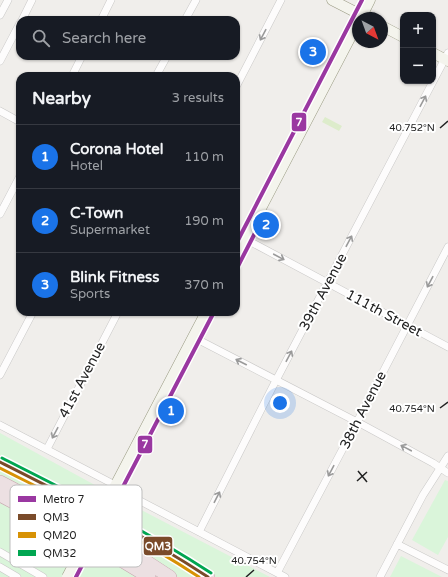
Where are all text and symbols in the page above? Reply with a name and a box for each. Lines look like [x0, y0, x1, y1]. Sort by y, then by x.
north arrow [352, 12, 388, 48]
map controls [400, 12, 436, 84]
button: + [400, 12, 436, 48]
search box [16, 16, 240, 60]
icon: search [30, 27, 52, 49]
one-way arrow [259, 28, 266, 40]
text: Search here [62, 29, 146, 47]
pin: 3 [300, 37, 326, 67]
button: − [400, 48, 436, 84]
text: Nearby [32, 88, 91, 109]
text: 3 results [172, 90, 224, 106]
one-way arrow [419, 96, 427, 108]
line badge: 7 [291, 112, 307, 132]
text: 7 [296, 116, 303, 129]
text: 40.752°N [389, 122, 435, 134]
text: Corona Hotel [70, 140, 163, 158]
text: 1 [41, 149, 49, 165]
text: 110 m [184, 149, 224, 165]
text: Hotel [70, 158, 103, 174]
text: C-Town [70, 204, 123, 222]
pin: 2 [253, 210, 279, 240]
text: 2 [41, 213, 49, 229]
text: 190 m [184, 213, 224, 229]
text: Supermarket [70, 222, 150, 238]
one-way arrow [346, 236, 354, 248]
street label: 39th Avenue [295, 250, 351, 334]
one-way arrow [273, 254, 285, 261]
text: Blink Fitness [70, 268, 159, 286]
one-way arrow [426, 275, 433, 287]
text: 3 [41, 277, 49, 293]
text: 370 m [184, 277, 224, 293]
text: Sports [70, 286, 110, 302]
street label: 111th Street [343, 286, 426, 341]
street label: 41st Avenue [55, 339, 109, 421]
one-way arrow [286, 351, 293, 363]
one-way arrow [235, 358, 247, 365]
street label: 38th Avenue [336, 368, 390, 452]
your location [270, 393, 290, 413]
pin: 1 [158, 396, 184, 426]
text: 40.754°N [389, 403, 435, 415]
one-way arrow [50, 427, 58, 439]
line badge: 7 [137, 435, 153, 454]
text: 7 [142, 438, 149, 451]
one-way arrow [400, 444, 412, 452]
one-way arrow [327, 465, 334, 477]
legend [10, 485, 142, 567]
one-way arrow [213, 491, 221, 503]
text: Metro 7 [43, 493, 84, 506]
text: QM3 [43, 511, 70, 524]
text: QM20 [43, 529, 76, 542]
line badge: QM3 [143, 536, 173, 556]
text: QM3 [145, 540, 171, 553]
text: QM32 [43, 547, 76, 560]
text: 40.754°N [231, 555, 277, 567]

